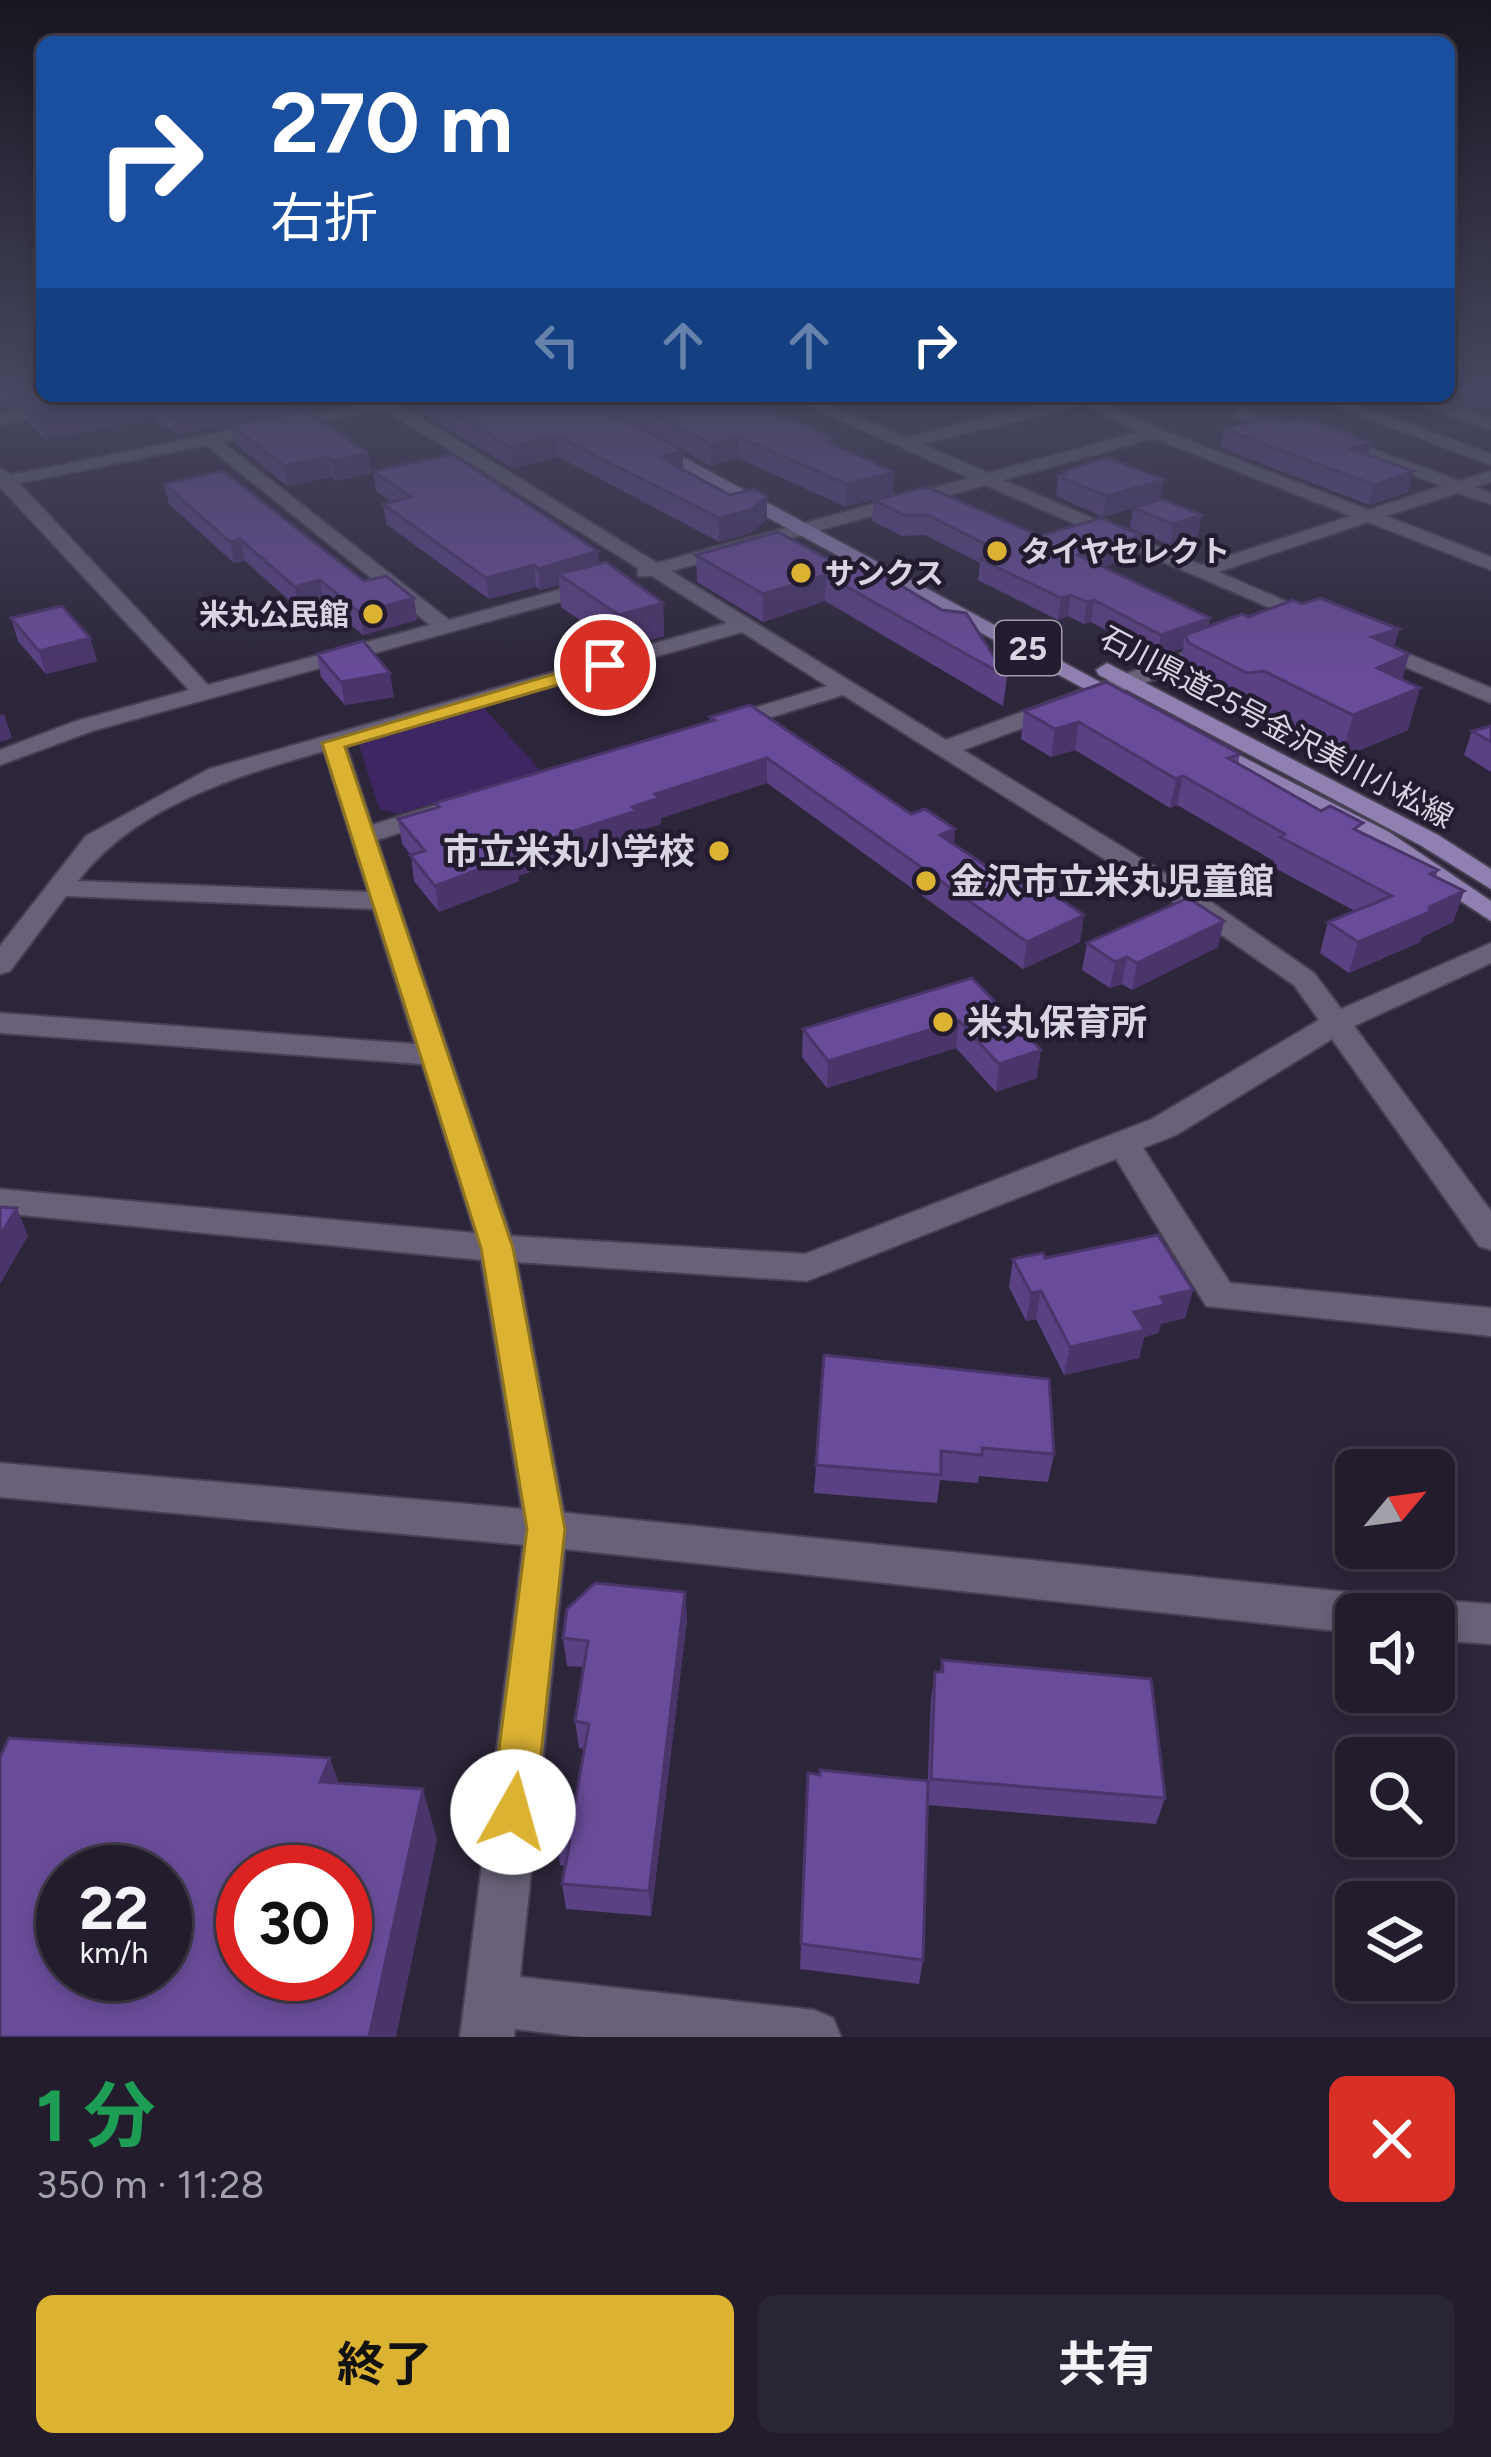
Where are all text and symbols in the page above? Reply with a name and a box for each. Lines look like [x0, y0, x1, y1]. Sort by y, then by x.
text: 270 m [270, 72, 513, 173]
icon: right [72, 84, 228, 240]
text: 右折 [270, 186, 378, 251]
icon: left [524, 312, 590, 378]
icon: ahead [650, 312, 716, 378]
icon: ahead [776, 312, 842, 378]
icon: right [902, 312, 968, 378]
place label: タイヤセレクト [1021, 533, 1230, 570]
marker: タイヤセレクト [984, 538, 1010, 564]
place label: サンクス [825, 555, 944, 592]
marker: サンクス [788, 560, 814, 586]
place label: 米丸公民館 [199, 596, 349, 633]
marker: 米丸公民館 [360, 601, 386, 627]
pin [554, 614, 656, 716]
street label: 石川県道25号金沢美川小松線 [1094, 618, 1460, 836]
road number: 25 [995, 621, 1061, 675]
icon: arrive [572, 632, 638, 698]
place label: 市立米丸小学校 [443, 830, 695, 873]
marker: 市立米丸小学校 [706, 838, 732, 864]
place label: 金沢市立米丸児童館 [950, 860, 1274, 903]
marker: 金沢市立米丸児童館 [913, 868, 939, 894]
place label: 米丸保育所 [967, 1001, 1147, 1044]
marker: 米丸保育所 [930, 1009, 956, 1035]
north arrow [1335, 1449, 1455, 1569]
map controls [1335, 1449, 1455, 2001]
button: sound [1335, 1593, 1455, 1713]
button: search [1335, 1737, 1455, 1857]
position arrow [450, 1749, 576, 1875]
speed limit sign: 30 [216, 1845, 372, 2001]
text: 22 [79, 1872, 149, 1944]
button: layers [1335, 1881, 1455, 2001]
text: km/h [80, 1934, 148, 1971]
text: 1 分 [36, 2073, 156, 2159]
button: close [1329, 2076, 1455, 2202]
text: 350 m · 11:28 [36, 2161, 264, 2208]
button: 終了 [36, 2295, 734, 2433]
button: 共有 [758, 2295, 1455, 2433]

